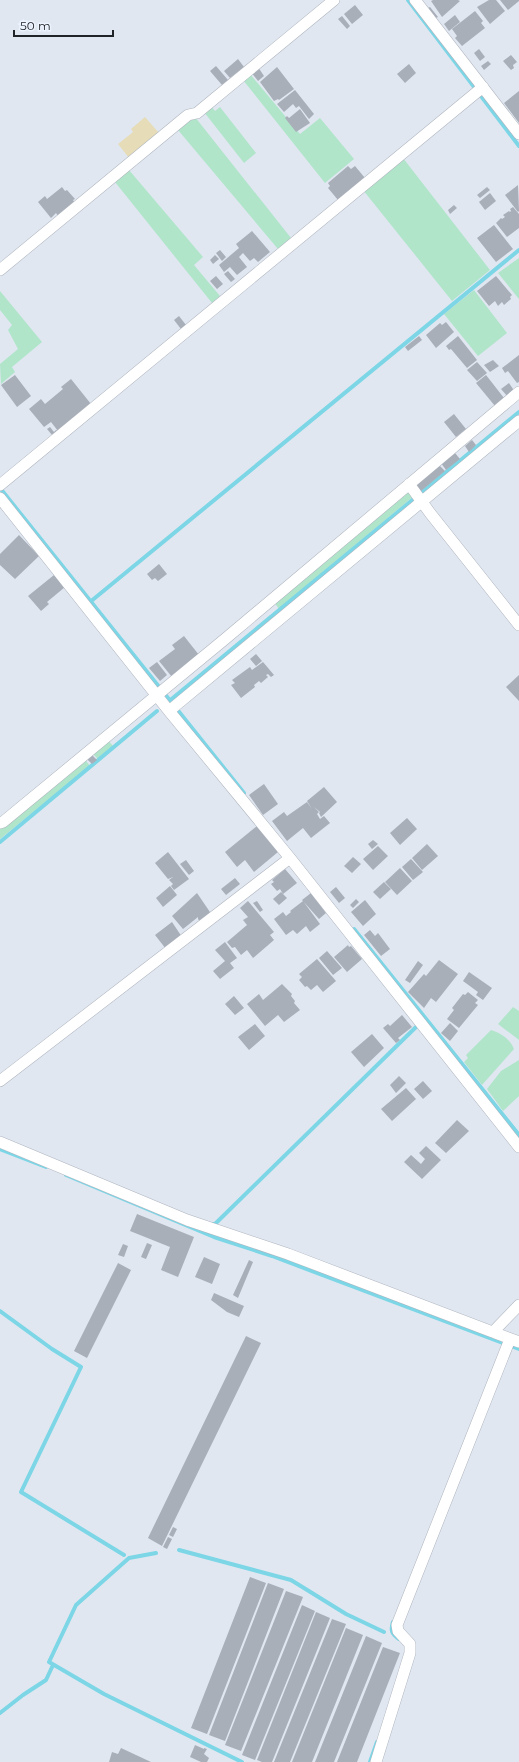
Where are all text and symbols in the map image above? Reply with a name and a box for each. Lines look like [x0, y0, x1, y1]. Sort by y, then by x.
scale bar [14, 12, 113, 38]
text: 50 m [20, 18, 51, 33]

